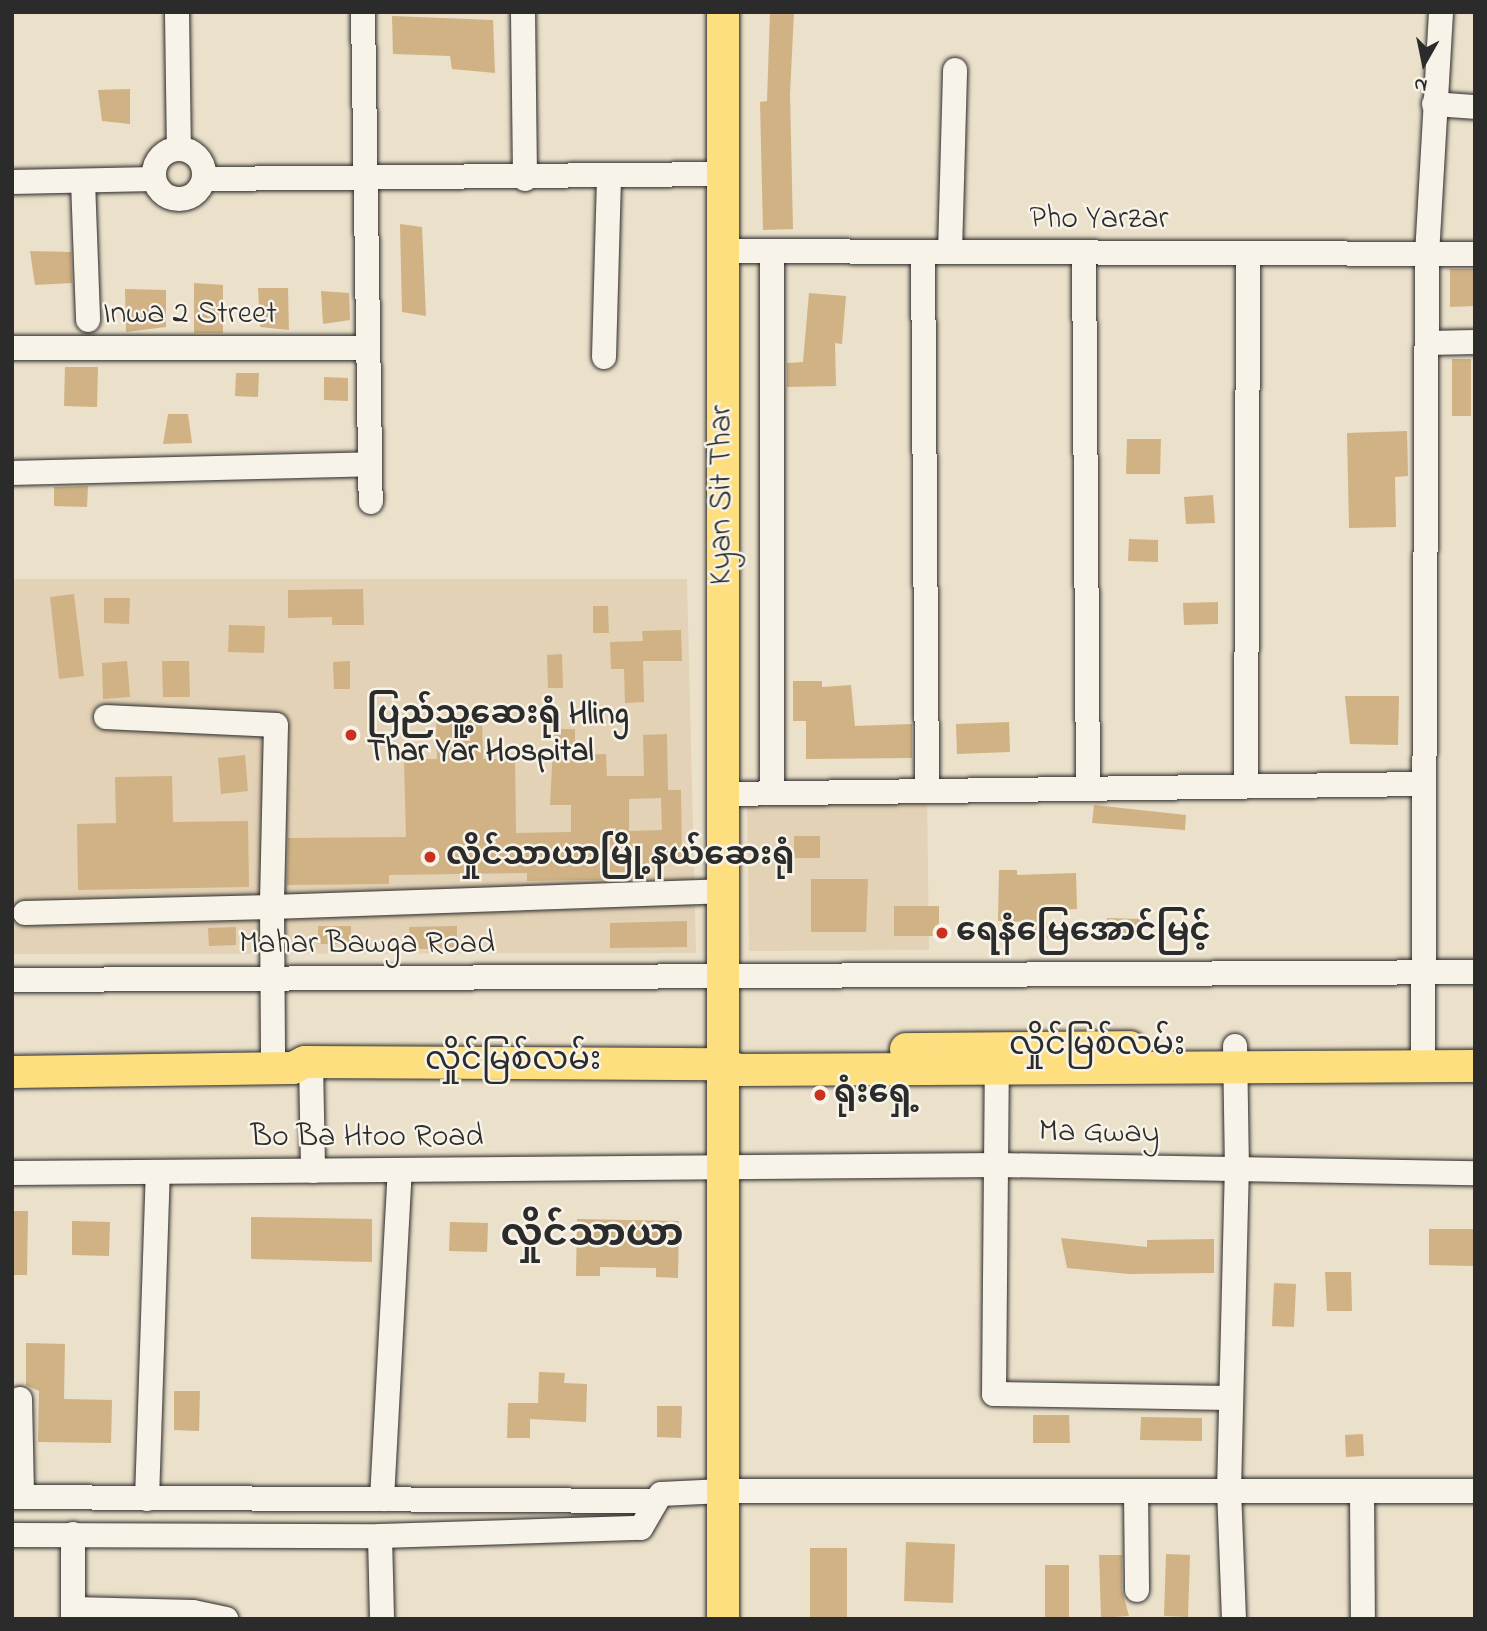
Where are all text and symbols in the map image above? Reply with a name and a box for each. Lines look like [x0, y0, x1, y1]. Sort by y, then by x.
north arrow [1389, 28, 1459, 98]
text: N [1412, 70, 1429, 99]
street label: Pho Yarzar [1030, 201, 1168, 239]
street label: Inwa 2 Street [103, 296, 277, 334]
street label: Kyan Sit Thar [704, 405, 742, 585]
place label: ပြည်သူ့ဆေးရုံ Hling Thar Yar Hospital [367, 698, 629, 773]
marker: ပြည်သူ့ဆေးရုံ Hling Thar Yar Hospital [341, 725, 361, 745]
place label: လှိုင်သာယာမြို့နယ်ဆေးရုံ [446, 838, 795, 876]
marker: လှိုင်သာယာမြို့နယ်ဆေးရုံ [420, 847, 440, 867]
place label: ရေနံမြေအောင်မြင့် [956, 914, 1211, 952]
marker: ရေနံမြေအောင်မြင့် [934, 925, 950, 941]
street label: Mahar Bawga Road [239, 926, 495, 964]
street label: လှိုင်မြစ်လမ်း [1009, 1028, 1185, 1066]
street label: လှိုင်မြစ်လမ်း [425, 1043, 601, 1081]
place label: ရုံးရှေ့ [834, 1076, 919, 1114]
marker: ရုံးရှေ့ [812, 1087, 828, 1103]
street label: Ma Gway [1038, 1114, 1160, 1154]
street label: Bo Ba Htoo Road [250, 1119, 484, 1157]
district label: လှိုင်သာယာ [501, 1214, 683, 1260]

